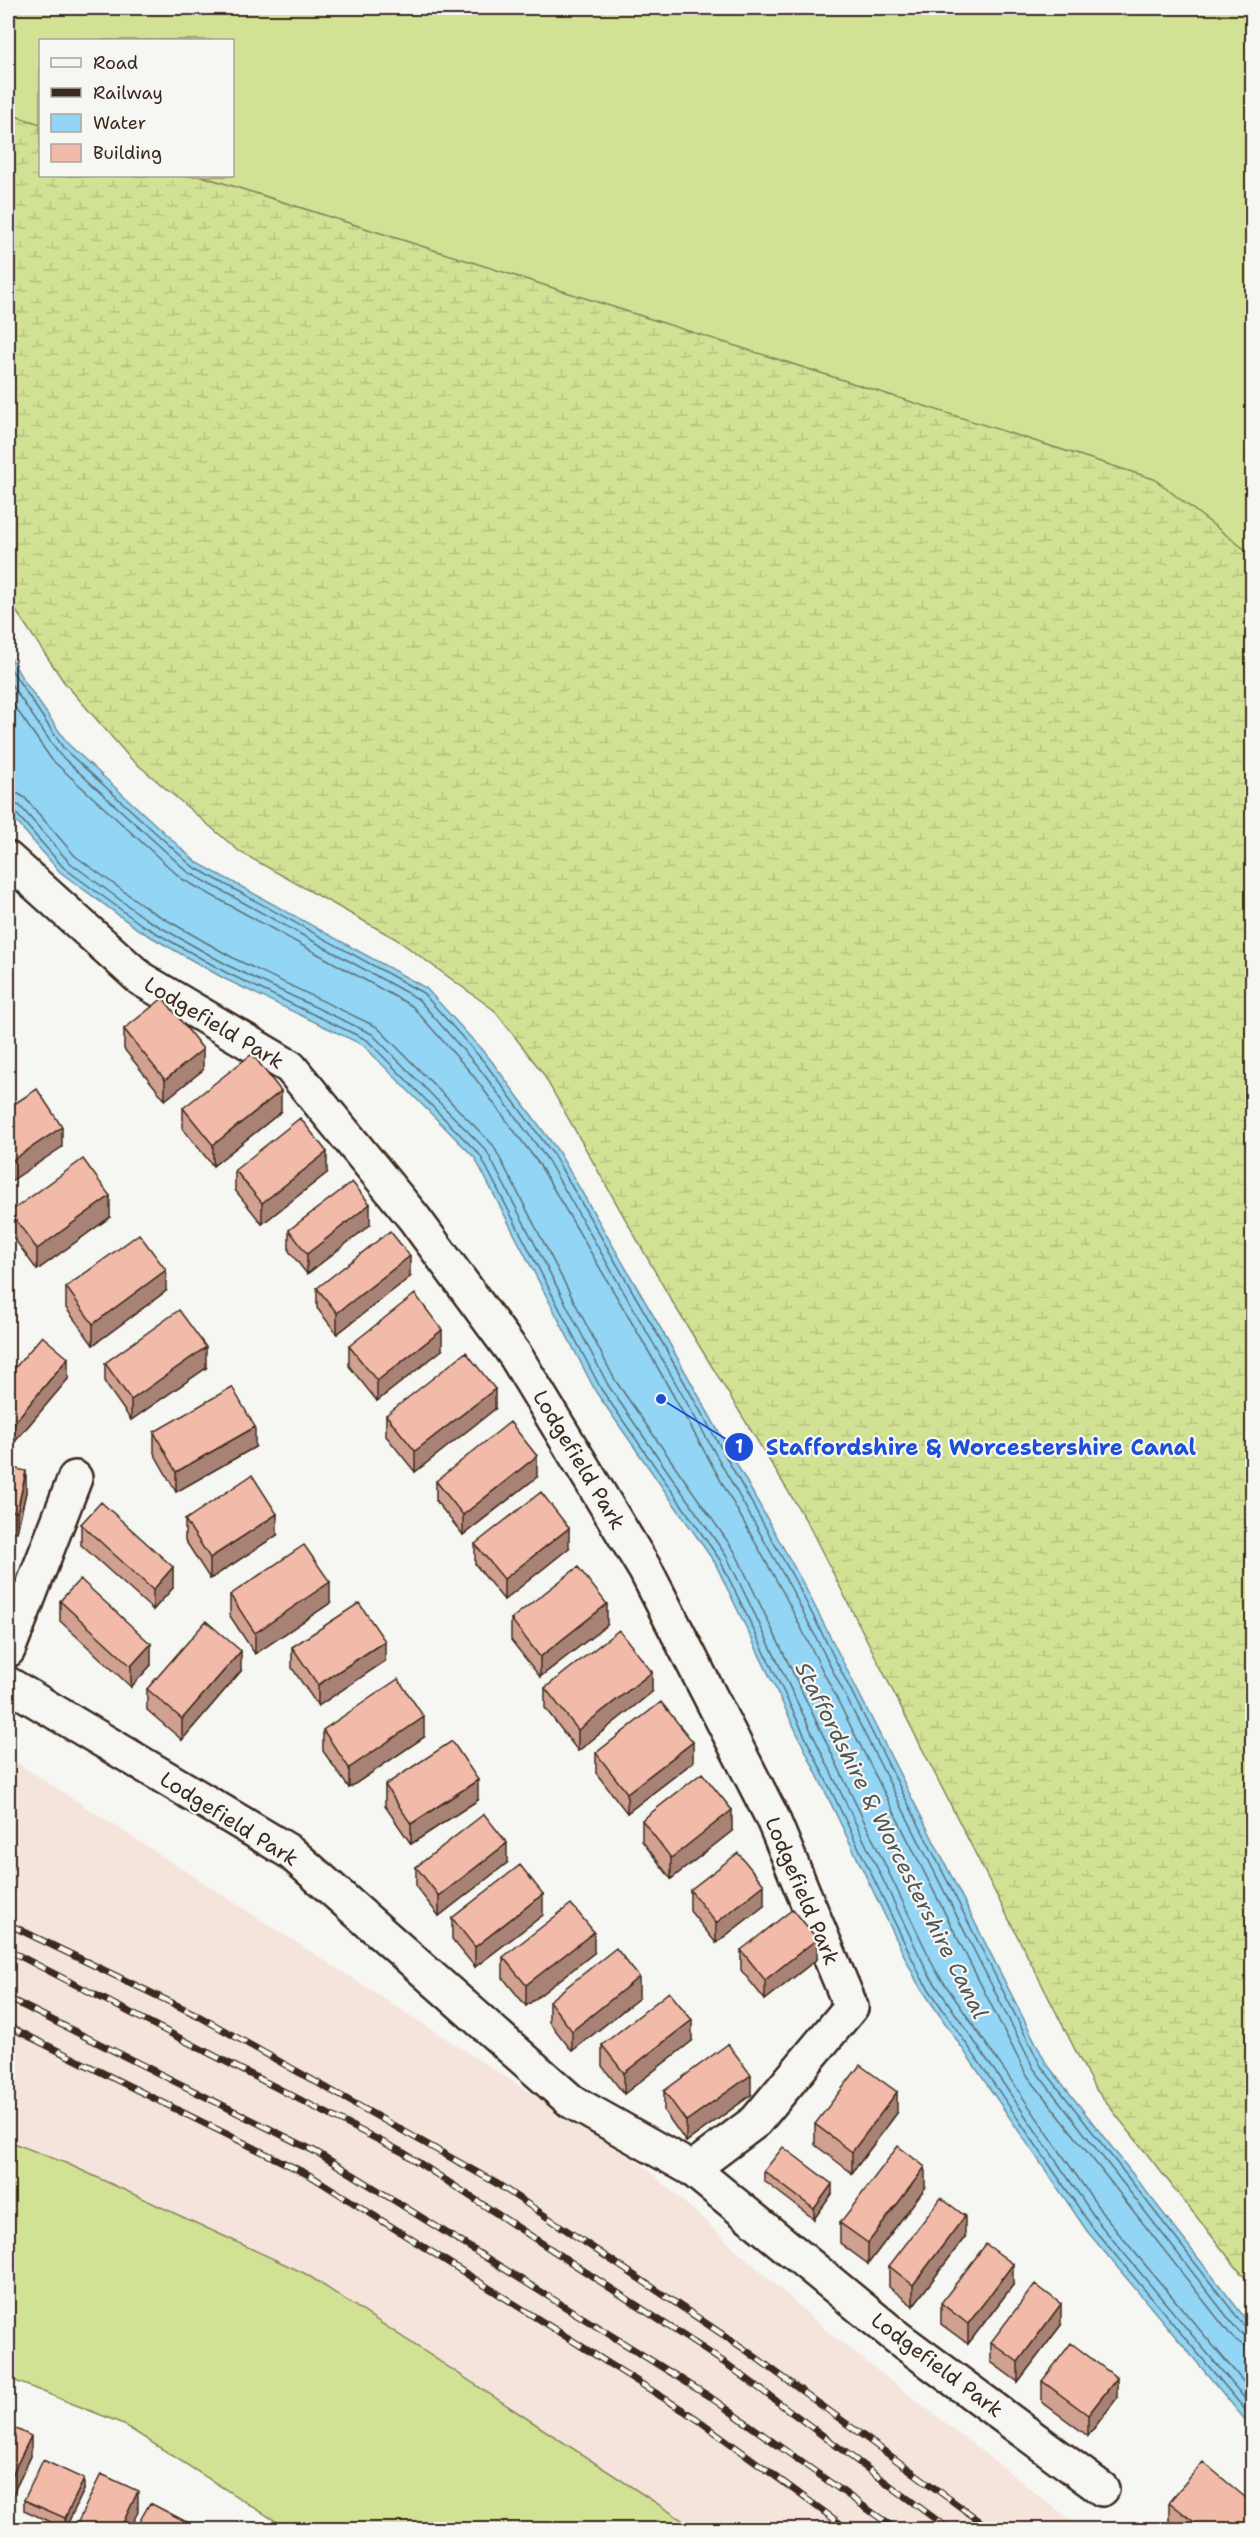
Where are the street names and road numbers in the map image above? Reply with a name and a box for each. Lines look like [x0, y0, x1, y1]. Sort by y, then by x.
street label: Lodgefield Park [139, 970, 289, 1076]
street label: Lodgefield Park [526, 1385, 632, 1535]
street label: Lodgefield Park [154, 1765, 304, 1873]
street label: Lodgefield Park [758, 1813, 846, 1969]
street label: Lodgefield Park [865, 2306, 1009, 2424]

